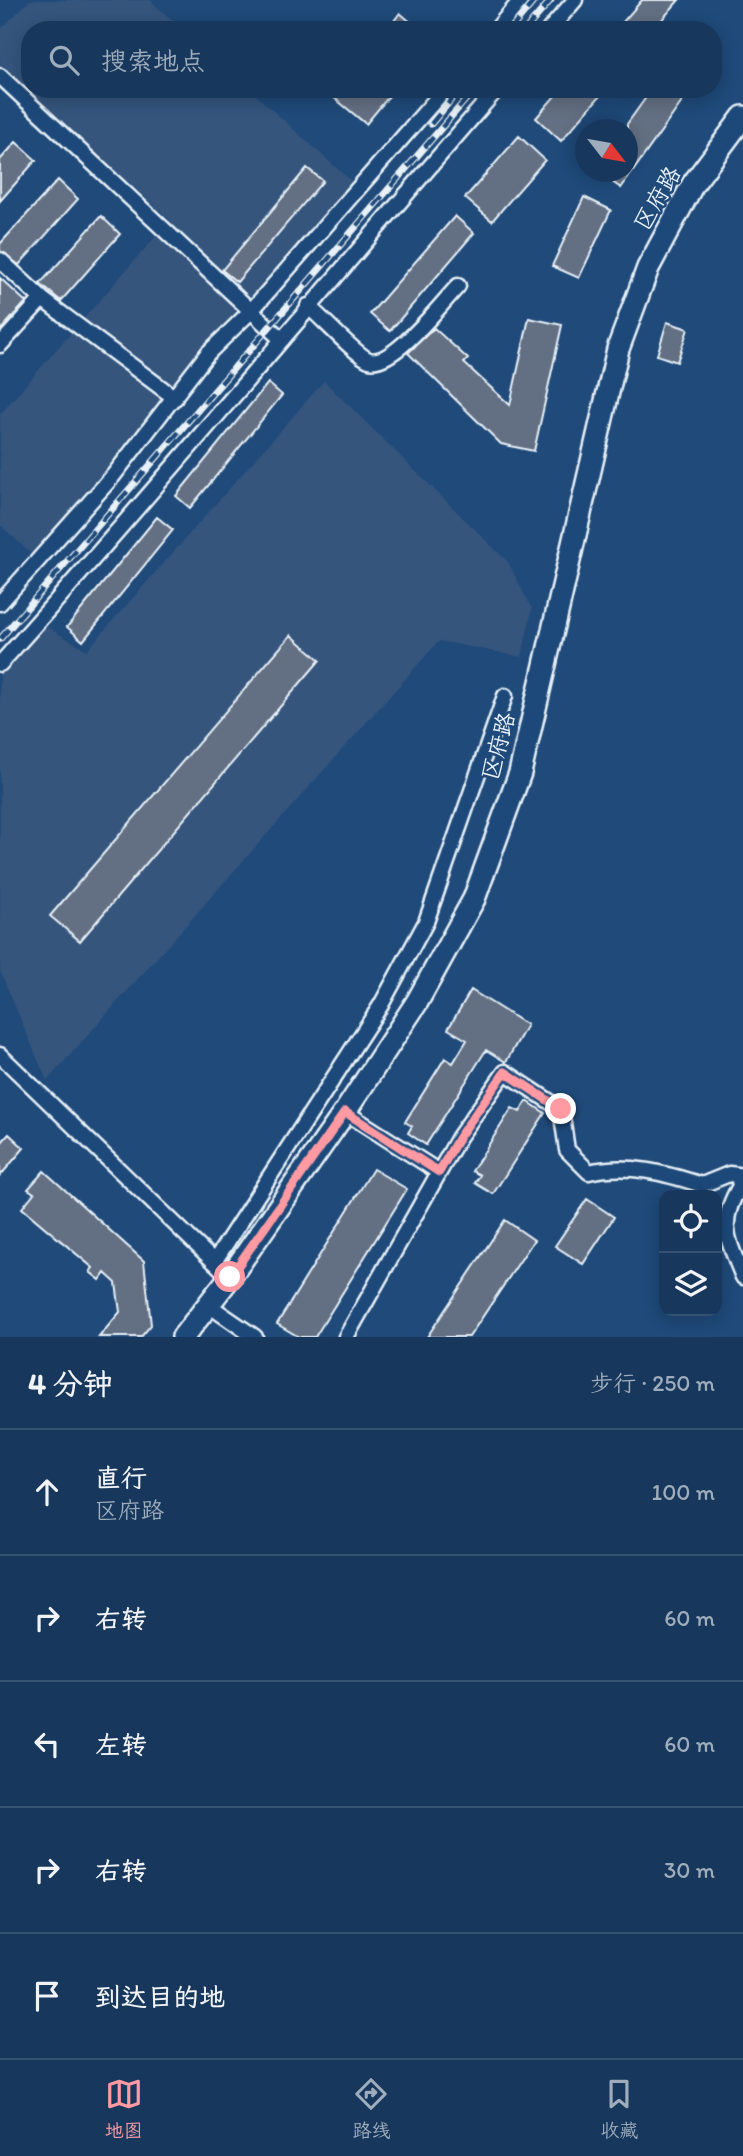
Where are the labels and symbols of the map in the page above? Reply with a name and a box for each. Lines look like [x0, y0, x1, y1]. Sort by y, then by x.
north arrow [575, 119, 638, 182]
street label: 区府路 [628, 161, 686, 235]
street label: 区府路 [476, 709, 520, 783]
route end [545, 1093, 576, 1124]
route start [214, 1261, 245, 1292]

